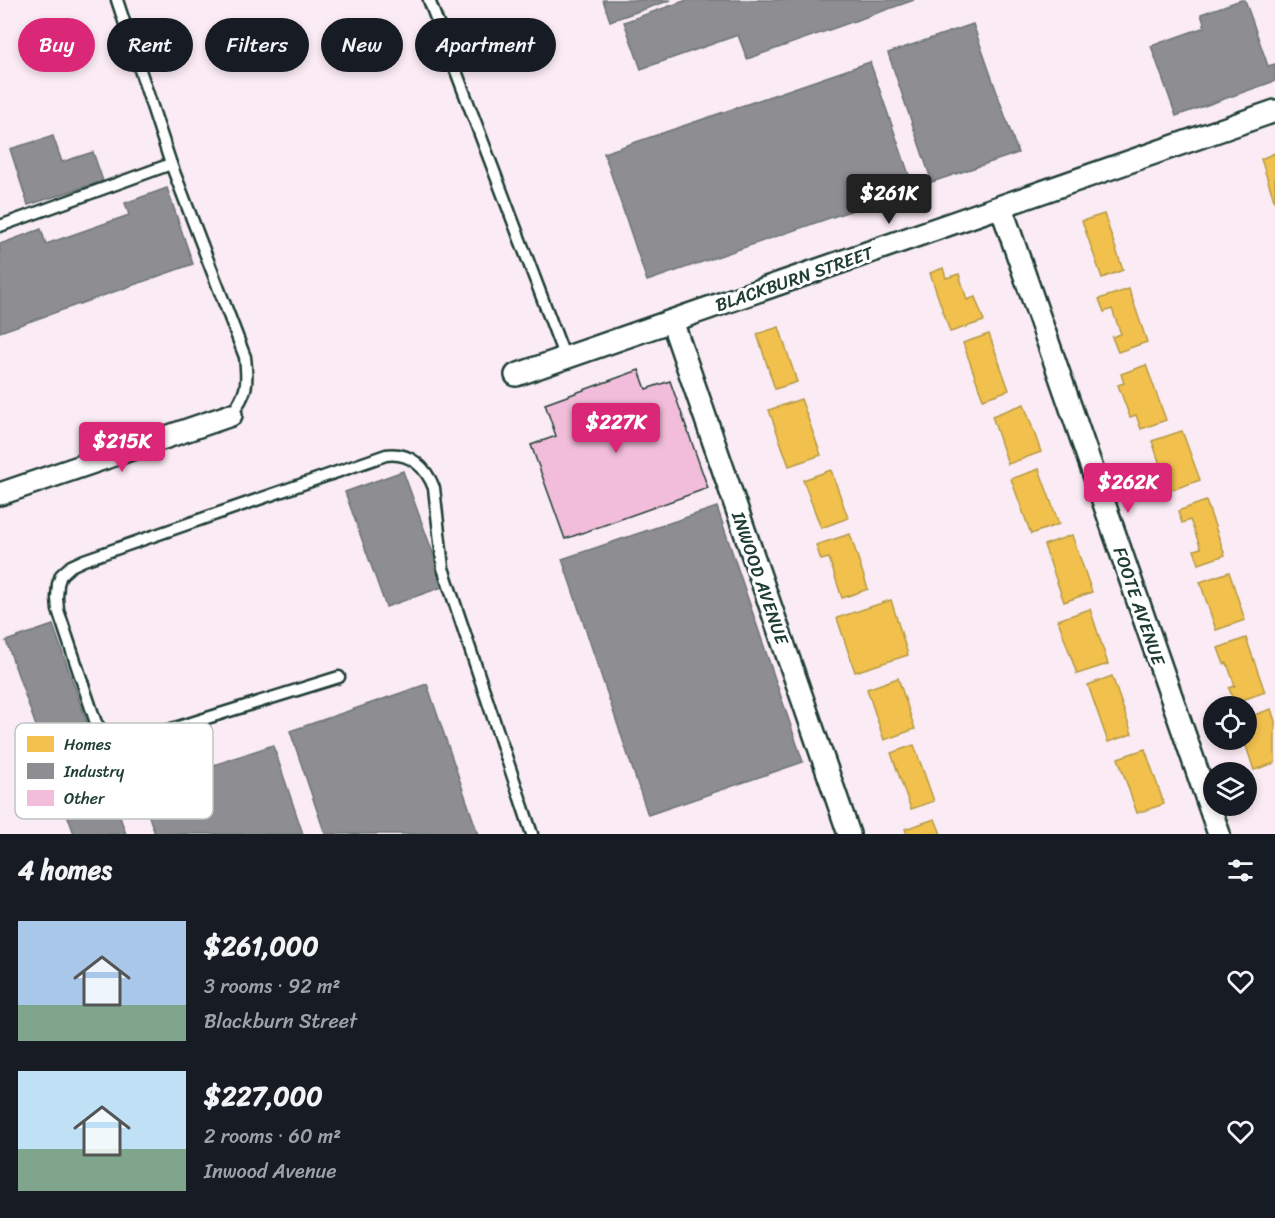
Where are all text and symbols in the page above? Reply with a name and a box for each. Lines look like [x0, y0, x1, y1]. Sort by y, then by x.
chip: Buy [18, 18, 95, 72]
chip: Rent [107, 18, 193, 72]
chip: Filters [205, 18, 309, 72]
chip: New [321, 18, 403, 72]
chip: Apartment [415, 18, 556, 72]
pin: $261K [847, 174, 931, 225]
text: $261K [860, 176, 918, 211]
street label: BLACKBURN STREET [711, 237, 879, 321]
pin: $227K [574, 403, 658, 454]
text: $227K [586, 405, 646, 440]
pin: $215K [80, 422, 164, 473]
text: $215K [93, 424, 151, 459]
pin: $262K [1086, 463, 1170, 514]
text: $262K [1098, 465, 1158, 500]
street label: INWOOD AVENUE [722, 506, 798, 650]
street label: FOOTE AVENUE [1104, 542, 1175, 671]
map controls [1203, 696, 1257, 816]
button: locate [1203, 696, 1257, 750]
legend [15, 723, 213, 819]
text: Homes [64, 730, 112, 759]
text: Industry [63, 757, 125, 786]
button: layers [1203, 762, 1257, 816]
text: Other [64, 784, 106, 813]
text: 4 homes [18, 847, 112, 893]
icon: filters [1224, 854, 1257, 887]
text: $261,000 [204, 923, 319, 969]
icon: home [66, 945, 138, 1017]
icon: heart [1224, 965, 1257, 998]
text: 3 rooms · 92 m² [204, 969, 340, 1004]
text: Blackburn Street [204, 1004, 357, 1039]
text: $227,000 [204, 1073, 323, 1119]
icon: home [66, 1095, 138, 1167]
icon: heart [1224, 1115, 1257, 1148]
text: 2 rooms · 60 m² [204, 1119, 341, 1154]
text: Inwood Avenue [204, 1154, 336, 1189]

